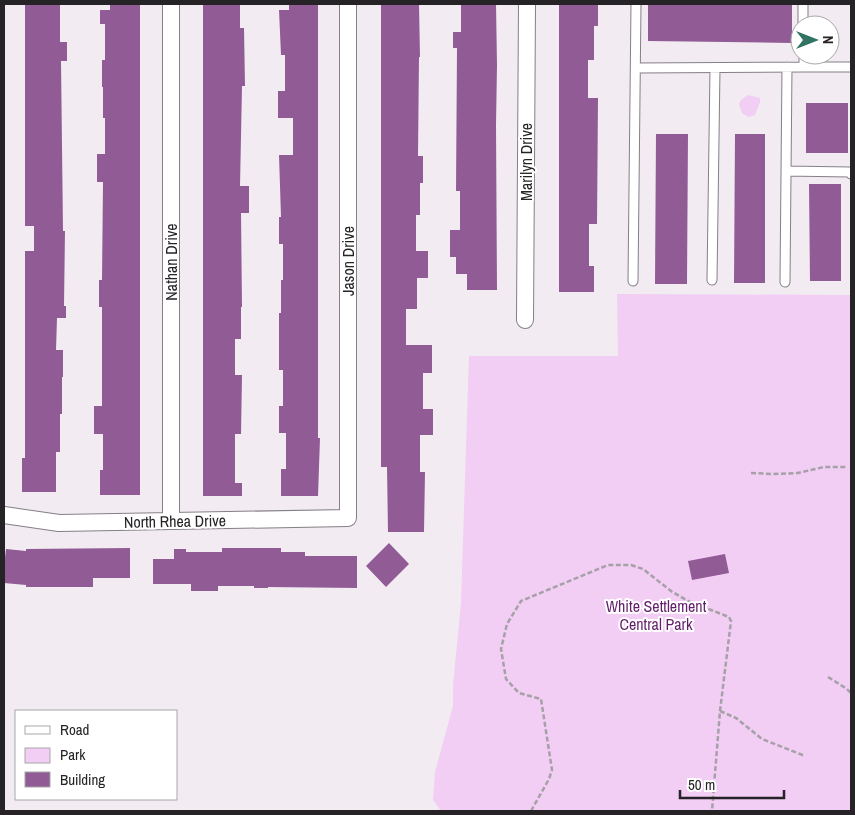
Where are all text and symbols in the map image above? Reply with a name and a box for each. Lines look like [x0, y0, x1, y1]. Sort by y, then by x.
north arrow [790, 15, 840, 65]
text: N [819, 36, 837, 44]
street label: Marilyn Drive [515, 123, 537, 201]
street label: Nathan Drive [160, 223, 182, 301]
street label: Jason Drive [337, 226, 359, 296]
street label: North Rhea Drive [124, 509, 226, 533]
park label: White Settlement Central Park [606, 595, 707, 635]
legend [15, 710, 178, 800]
text: Road [60, 719, 89, 740]
text: Park [60, 744, 86, 765]
scale bar [680, 768, 784, 800]
text: Building [60, 769, 105, 790]
text: 50 m [688, 774, 715, 795]

